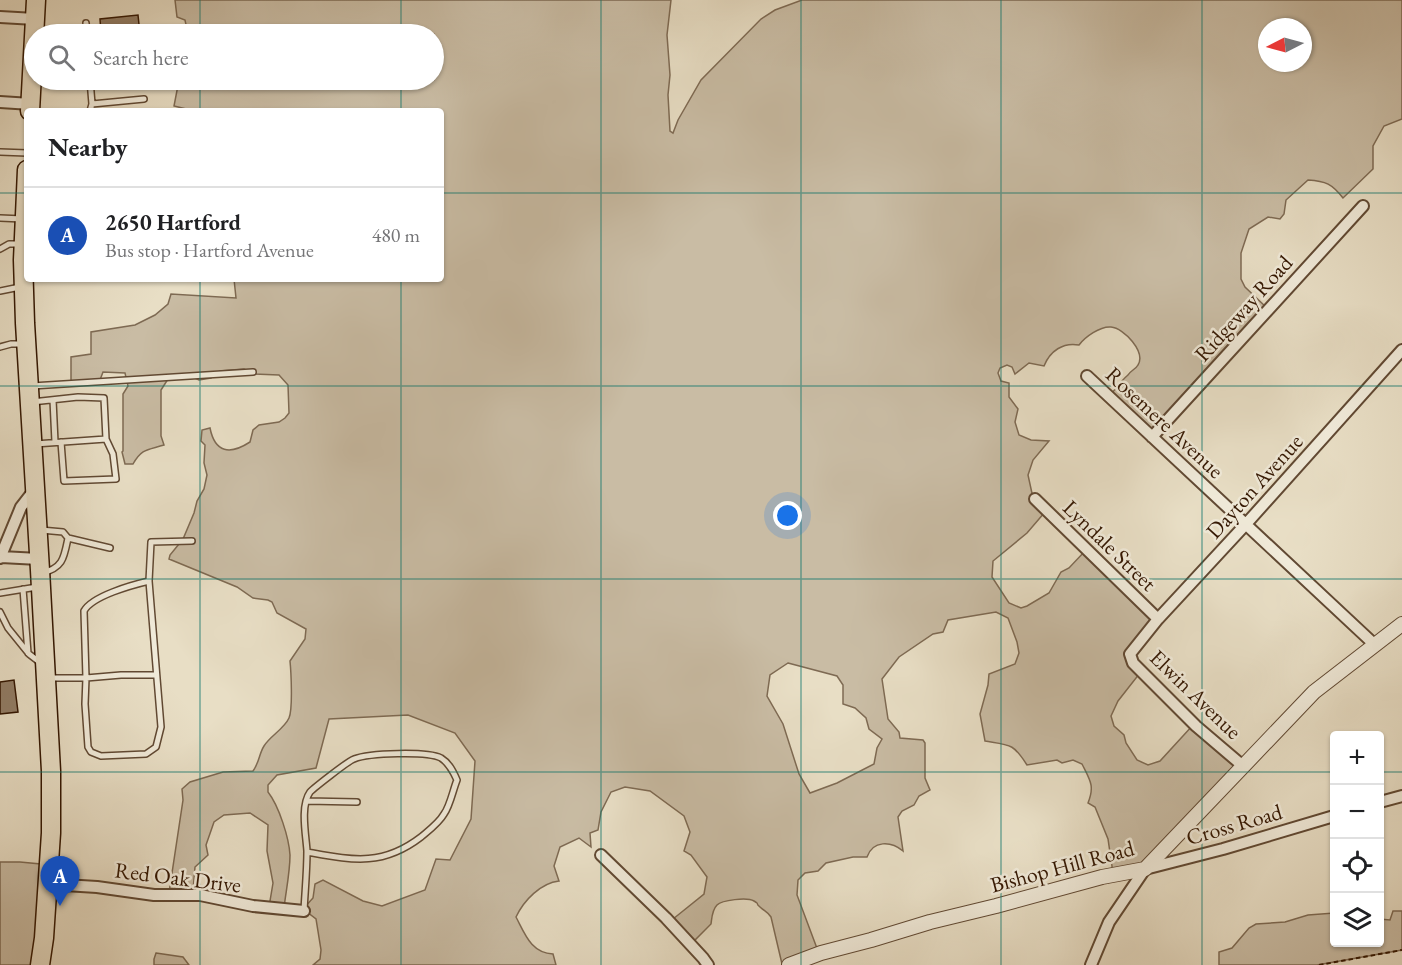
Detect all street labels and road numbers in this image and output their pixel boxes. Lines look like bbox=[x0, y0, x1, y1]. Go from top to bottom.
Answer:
street label: Ridgeway Road bbox=[1188, 248, 1299, 368]
street label: Rosemere Avenue bbox=[1099, 360, 1230, 485]
street label: Dayton Avenue bbox=[1200, 427, 1309, 545]
street label: Lyndale Street bbox=[1057, 493, 1163, 597]
street label: Elwin Avenue bbox=[1143, 643, 1248, 746]
street label: Cross Road bbox=[1183, 797, 1286, 852]
street label: Bishop Hill Road bbox=[987, 833, 1138, 900]
street label: Red Oak Drive bbox=[113, 855, 243, 900]

